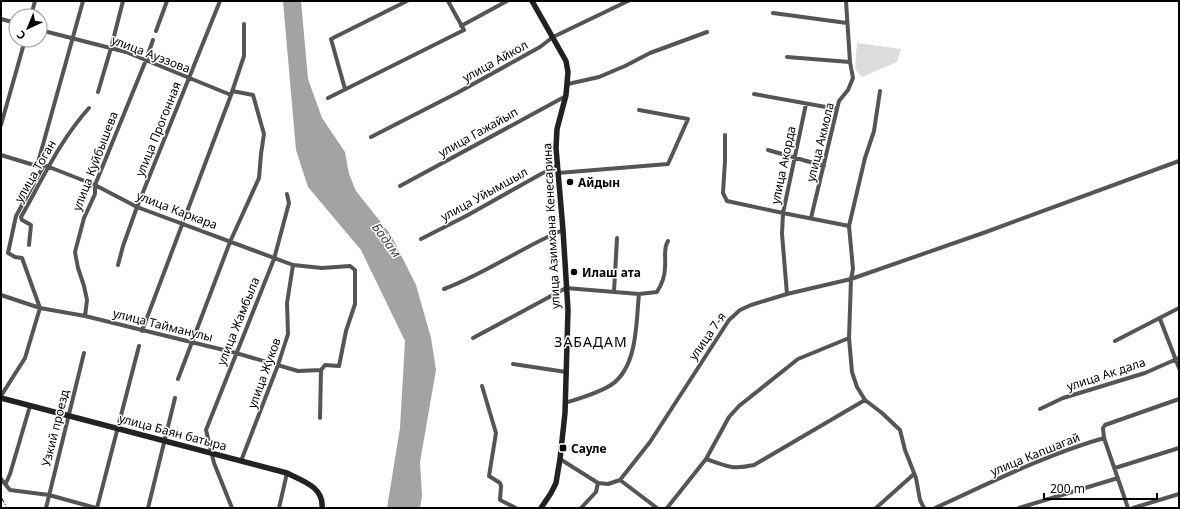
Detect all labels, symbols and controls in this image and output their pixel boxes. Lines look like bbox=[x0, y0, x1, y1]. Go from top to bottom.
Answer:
north arrow bbox=[8, 8, 48, 48]
text: С bbox=[13, 28, 28, 43]
street label: улица Ауэзова bbox=[109, 31, 193, 77]
street label: улица Айкол bbox=[459, 36, 531, 86]
street label: улица Прогонная bbox=[131, 79, 185, 179]
street label: улица Акмола bbox=[802, 101, 838, 183]
street label: улица Гажайып bbox=[435, 103, 521, 161]
street label: улица Куйбышева bbox=[68, 109, 122, 213]
street label: улица Акорда bbox=[766, 124, 800, 206]
street label: улица Тоган bbox=[10, 137, 60, 205]
street label: улица Азимхана Кенесарина bbox=[538, 143, 564, 309]
street label: улица Уйымшыл bbox=[437, 163, 531, 225]
place label: Айдын bbox=[578, 174, 620, 191]
marker: Айдын bbox=[565, 177, 575, 187]
street label: улица Каркара bbox=[134, 187, 220, 233]
water label: Бадам bbox=[368, 219, 406, 261]
place label: Илаш ата bbox=[582, 264, 641, 281]
marker: Илаш ата bbox=[569, 267, 579, 277]
street label: улица Жамбыла bbox=[213, 274, 263, 368]
street label: улица Тайманулы bbox=[111, 304, 215, 346]
street label: улица 7-я bbox=[684, 309, 730, 363]
district label: ЗАБАДАМ bbox=[554, 332, 628, 351]
street label: улица Жуков bbox=[243, 335, 285, 411]
street label: улица Ак дала bbox=[1064, 353, 1148, 395]
street label: Узкий проезд bbox=[37, 387, 73, 468]
street label: улица Баян батыра bbox=[117, 409, 229, 455]
street label: улица Капшагай bbox=[988, 428, 1082, 480]
place label: Сауле bbox=[571, 440, 607, 457]
marker: Сауле bbox=[558, 443, 568, 453]
scale bar bbox=[1044, 475, 1157, 501]
text: 200 m bbox=[1050, 480, 1085, 497]

